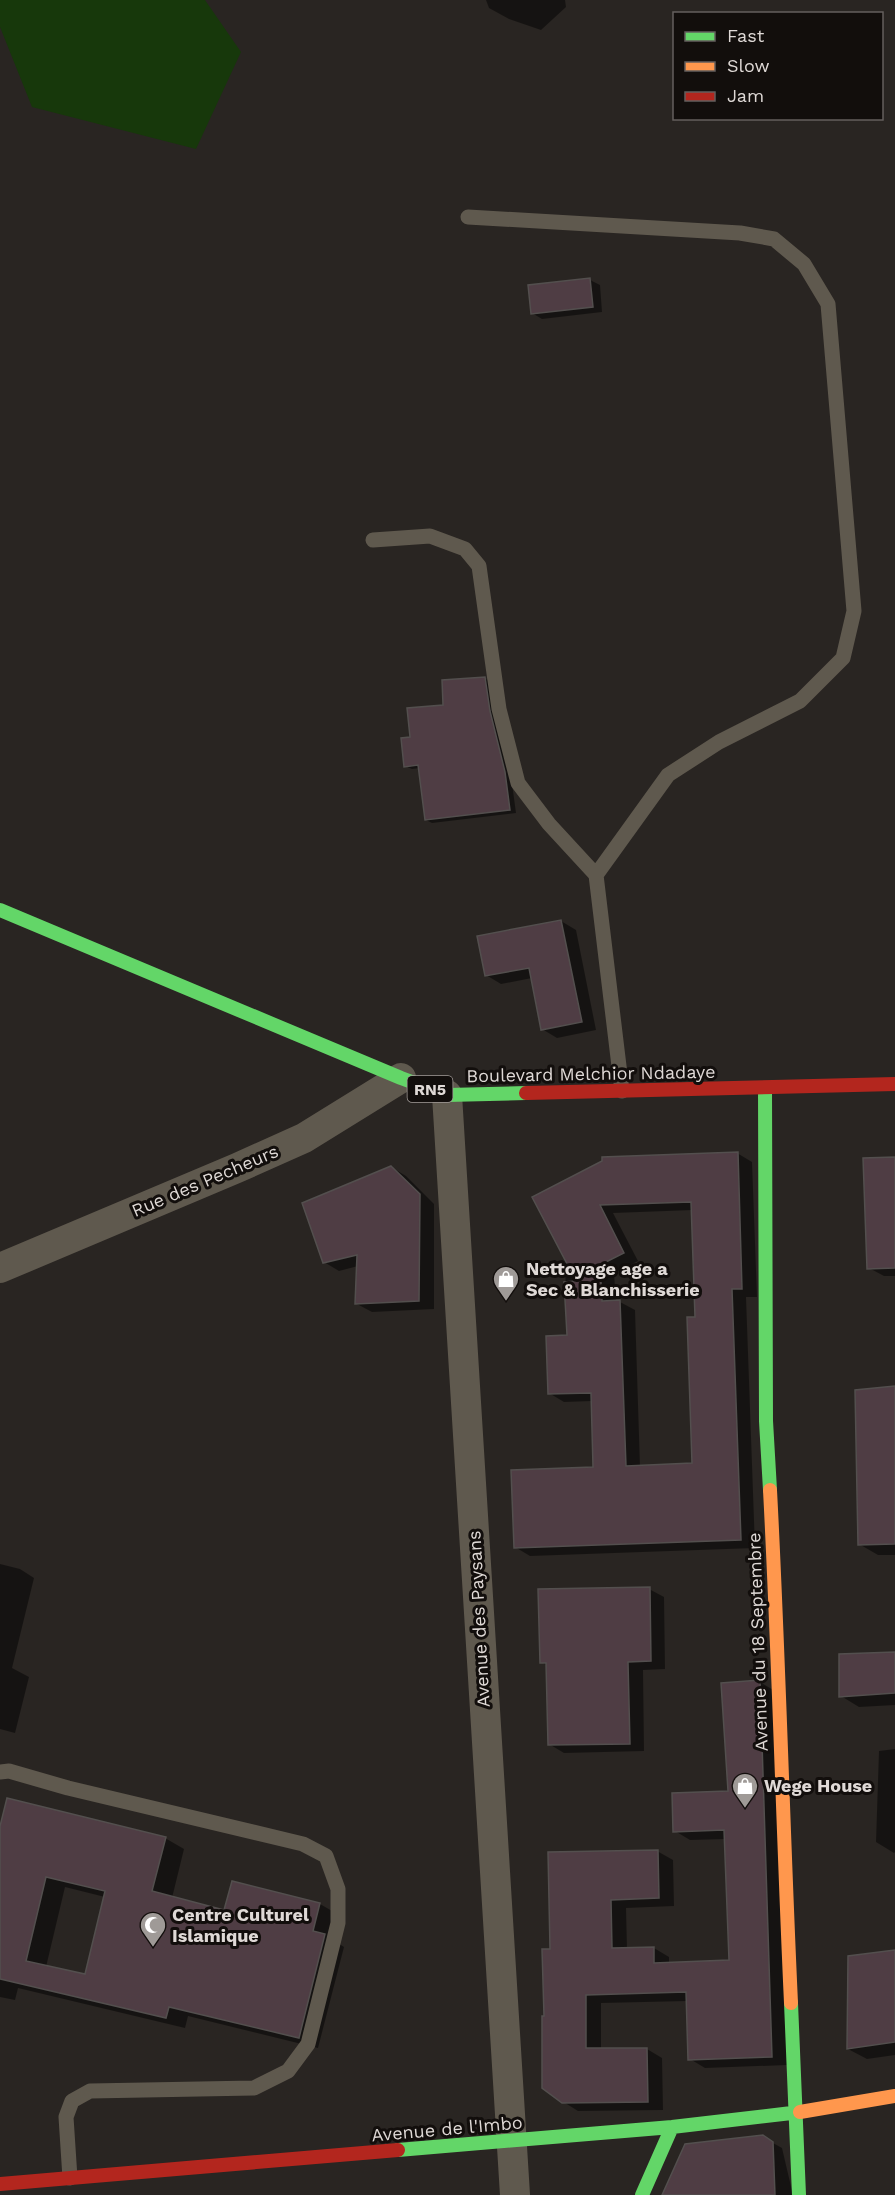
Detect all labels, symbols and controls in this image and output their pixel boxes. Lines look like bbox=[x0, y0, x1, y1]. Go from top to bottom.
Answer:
legend bbox=[673, 12, 883, 120]
text: Fast bbox=[727, 25, 765, 46]
text: Slow bbox=[727, 55, 770, 76]
text: Jam bbox=[727, 85, 764, 106]
street label: Boulevard Melchior Ndadaye bbox=[466, 1061, 716, 1086]
road number: RN5 bbox=[408, 1076, 452, 1102]
street label: Rue des Pecheurs bbox=[128, 1140, 281, 1221]
place label: Nettoyage age a Sec & Blanchisserie bbox=[526, 1258, 700, 1300]
shop icon: Nettoyage age a Sec & Blanchisserie bbox=[491, 1264, 521, 1302]
street label: Avenue des Paysans bbox=[463, 1530, 494, 1708]
street label: Avenue du 18 Septembre bbox=[743, 1532, 772, 1752]
shop icon: Wege House bbox=[730, 1771, 760, 1809]
place label: Wege House bbox=[764, 1775, 872, 1796]
place label: Centre Culturel Islamique bbox=[172, 1904, 309, 1946]
mosque icon: Centre Culturel Islamique bbox=[138, 1910, 168, 1948]
street label: Avenue de l'Imbo bbox=[371, 2111, 523, 2146]

